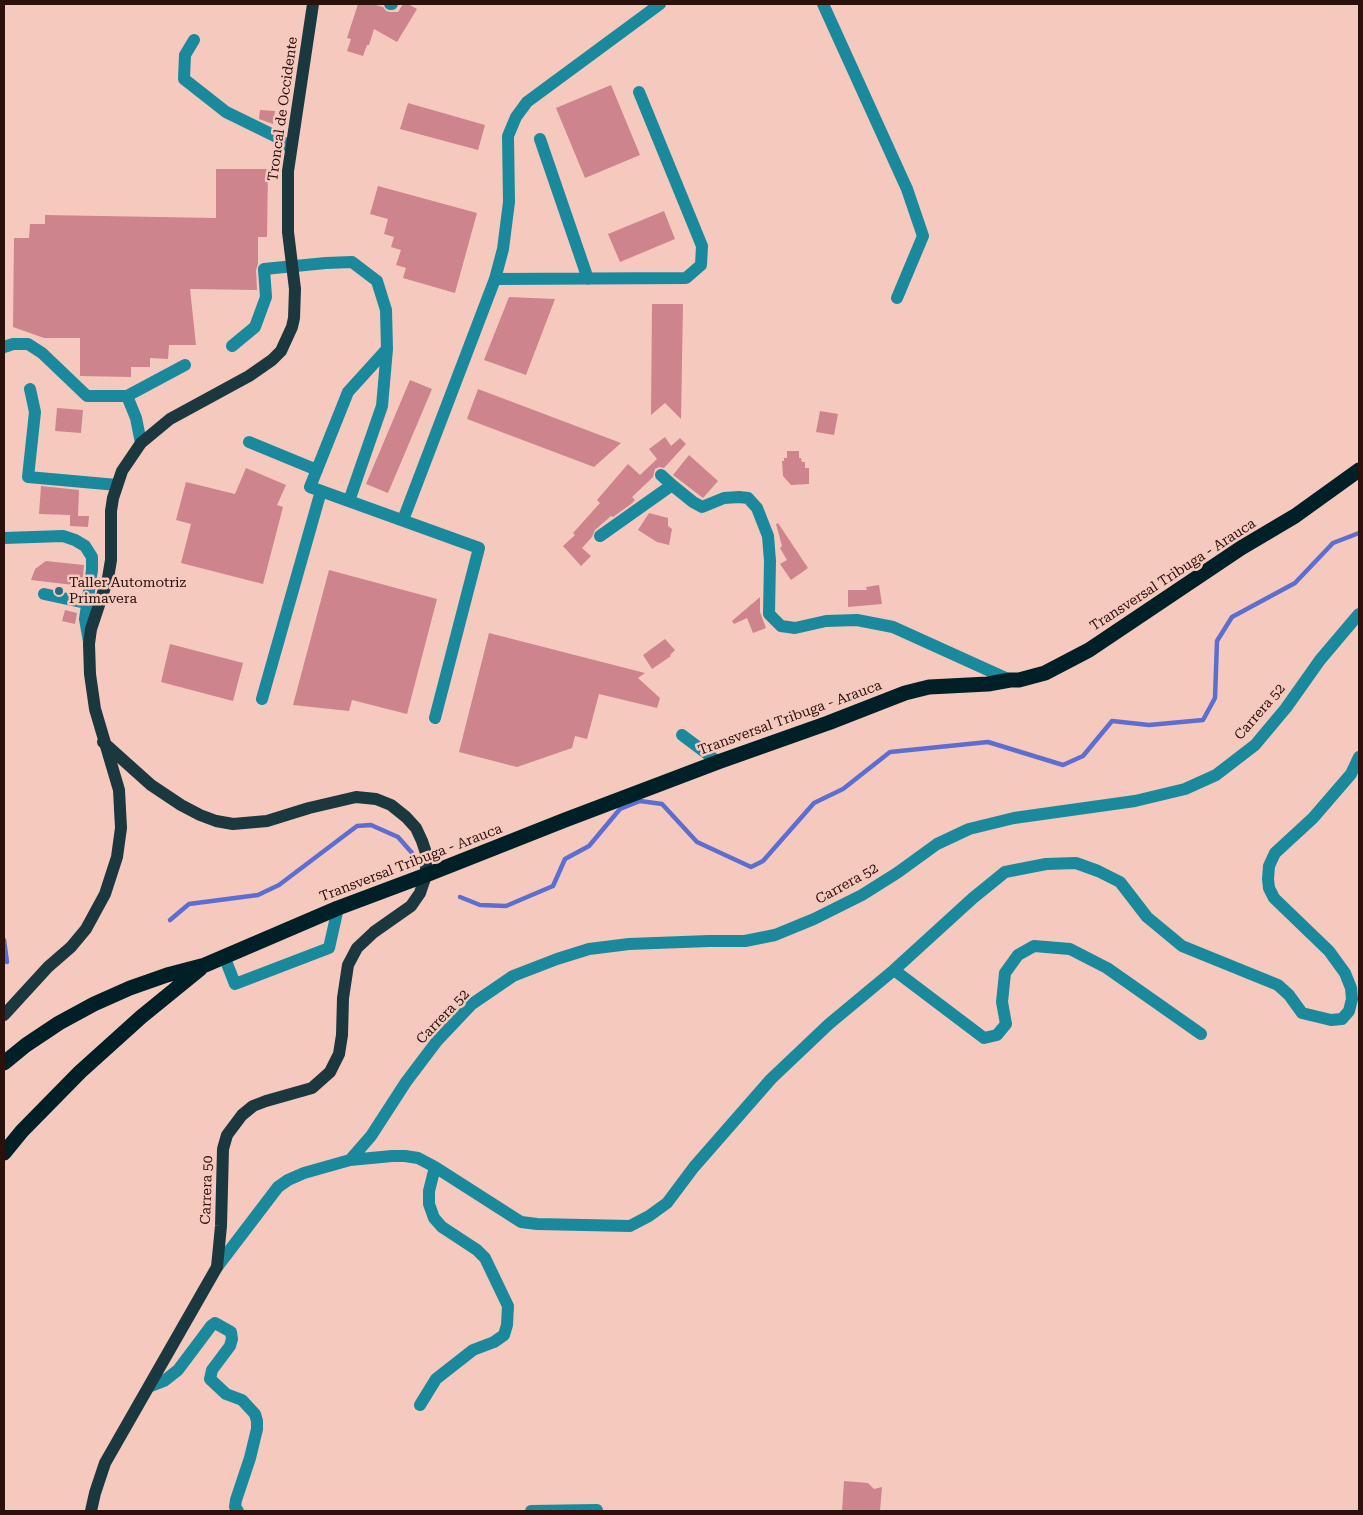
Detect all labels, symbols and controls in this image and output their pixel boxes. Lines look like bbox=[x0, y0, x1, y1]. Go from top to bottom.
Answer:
street label: Troncal de Occidente bbox=[265, 36, 301, 182]
street label: Transversal Tribuga - Arauca bbox=[1087, 515, 1259, 635]
place label: Taller Automotriz Primavera bbox=[69, 575, 186, 608]
marker: Taller Automotriz Primavera bbox=[53, 585, 65, 597]
street label: Transversal Tribuga - Arauca bbox=[696, 677, 884, 759]
street label: Carrera 52 bbox=[1231, 680, 1289, 744]
street label: Transversal Tribuga - Arauca bbox=[317, 820, 505, 906]
street label: Carrera 52 bbox=[813, 860, 881, 908]
street label: Carrera 52 bbox=[413, 986, 473, 1048]
street label: Carrera 50 bbox=[197, 1155, 217, 1225]

